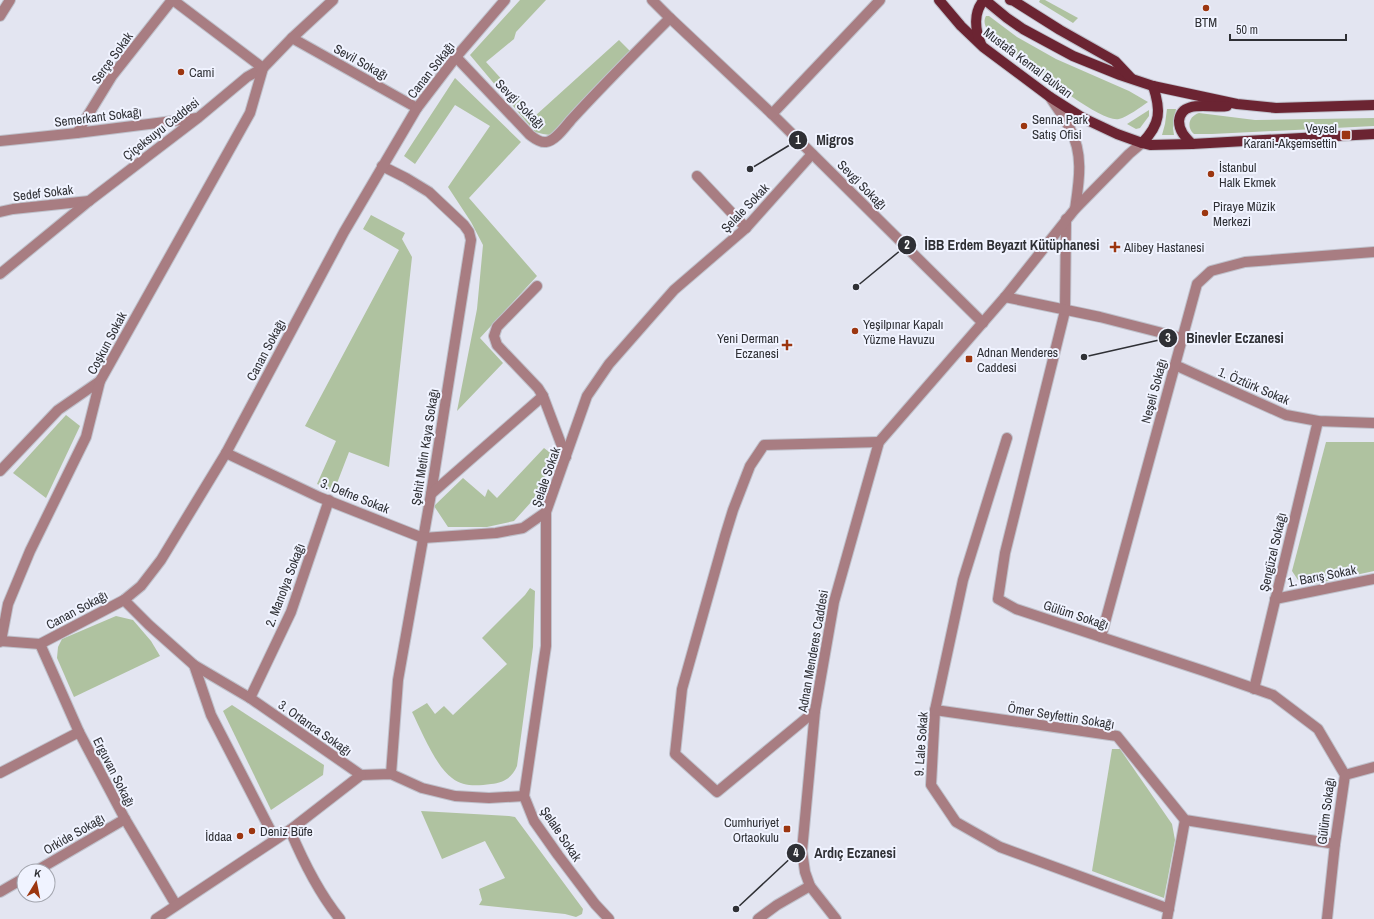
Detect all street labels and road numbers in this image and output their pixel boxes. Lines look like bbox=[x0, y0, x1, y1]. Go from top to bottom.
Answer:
street label: Mustafa Kemal Bulvarı bbox=[980, 24, 1076, 102]
street label: Serçe Sokak bbox=[87, 28, 137, 87]
street label: Canan Sokağı bbox=[404, 38, 459, 102]
street label: Sevil Sokağı bbox=[331, 40, 391, 84]
street label: Sevgi Sokağı bbox=[492, 76, 548, 132]
street label: Çiçeksuyu Caddesi bbox=[119, 94, 203, 164]
street label: Semerkant Sokağı bbox=[53, 103, 143, 131]
street label: Sevgi Sokağı bbox=[834, 157, 890, 213]
street label: Şelale Sokak bbox=[717, 179, 773, 236]
street label: Sedef Sokak bbox=[12, 181, 75, 205]
street label: Coşkun Sokak bbox=[83, 308, 131, 377]
street label: Canan Sokağı bbox=[243, 316, 289, 384]
street label: Neşeli Sokağı bbox=[1137, 357, 1171, 425]
street label: 1. Öztürk Sokak bbox=[1216, 363, 1293, 409]
street label: Şehit Metin Kaya Sokağı bbox=[407, 387, 443, 507]
street label: Şelale Sokak bbox=[528, 444, 564, 509]
street label: 3. Defne Sokak bbox=[318, 474, 393, 518]
street label: Şengüzel Sokağı bbox=[1256, 511, 1290, 593]
street label: 2. Manolya Sokağı bbox=[261, 541, 309, 629]
street label: 1. Barış Sokak bbox=[1286, 561, 1358, 591]
street label: Canan Sokağı bbox=[43, 587, 111, 633]
street label: Adnan Menderes Caddesi bbox=[794, 589, 832, 714]
street label: Gülüm Sokağı bbox=[1041, 596, 1111, 634]
street label: 3. Ortanca Sokağı bbox=[275, 696, 355, 760]
street label: Ömer Seyfettin Sokağı bbox=[1006, 699, 1116, 733]
street label: 9. Lale Sokak bbox=[910, 711, 932, 777]
street label: Erguvan Sokağı bbox=[89, 734, 139, 810]
street label: Gülüm Sokağı bbox=[1313, 776, 1339, 846]
street label: Şelale Sokak bbox=[537, 803, 586, 865]
street label: Orkide Sokağı bbox=[40, 810, 108, 858]

